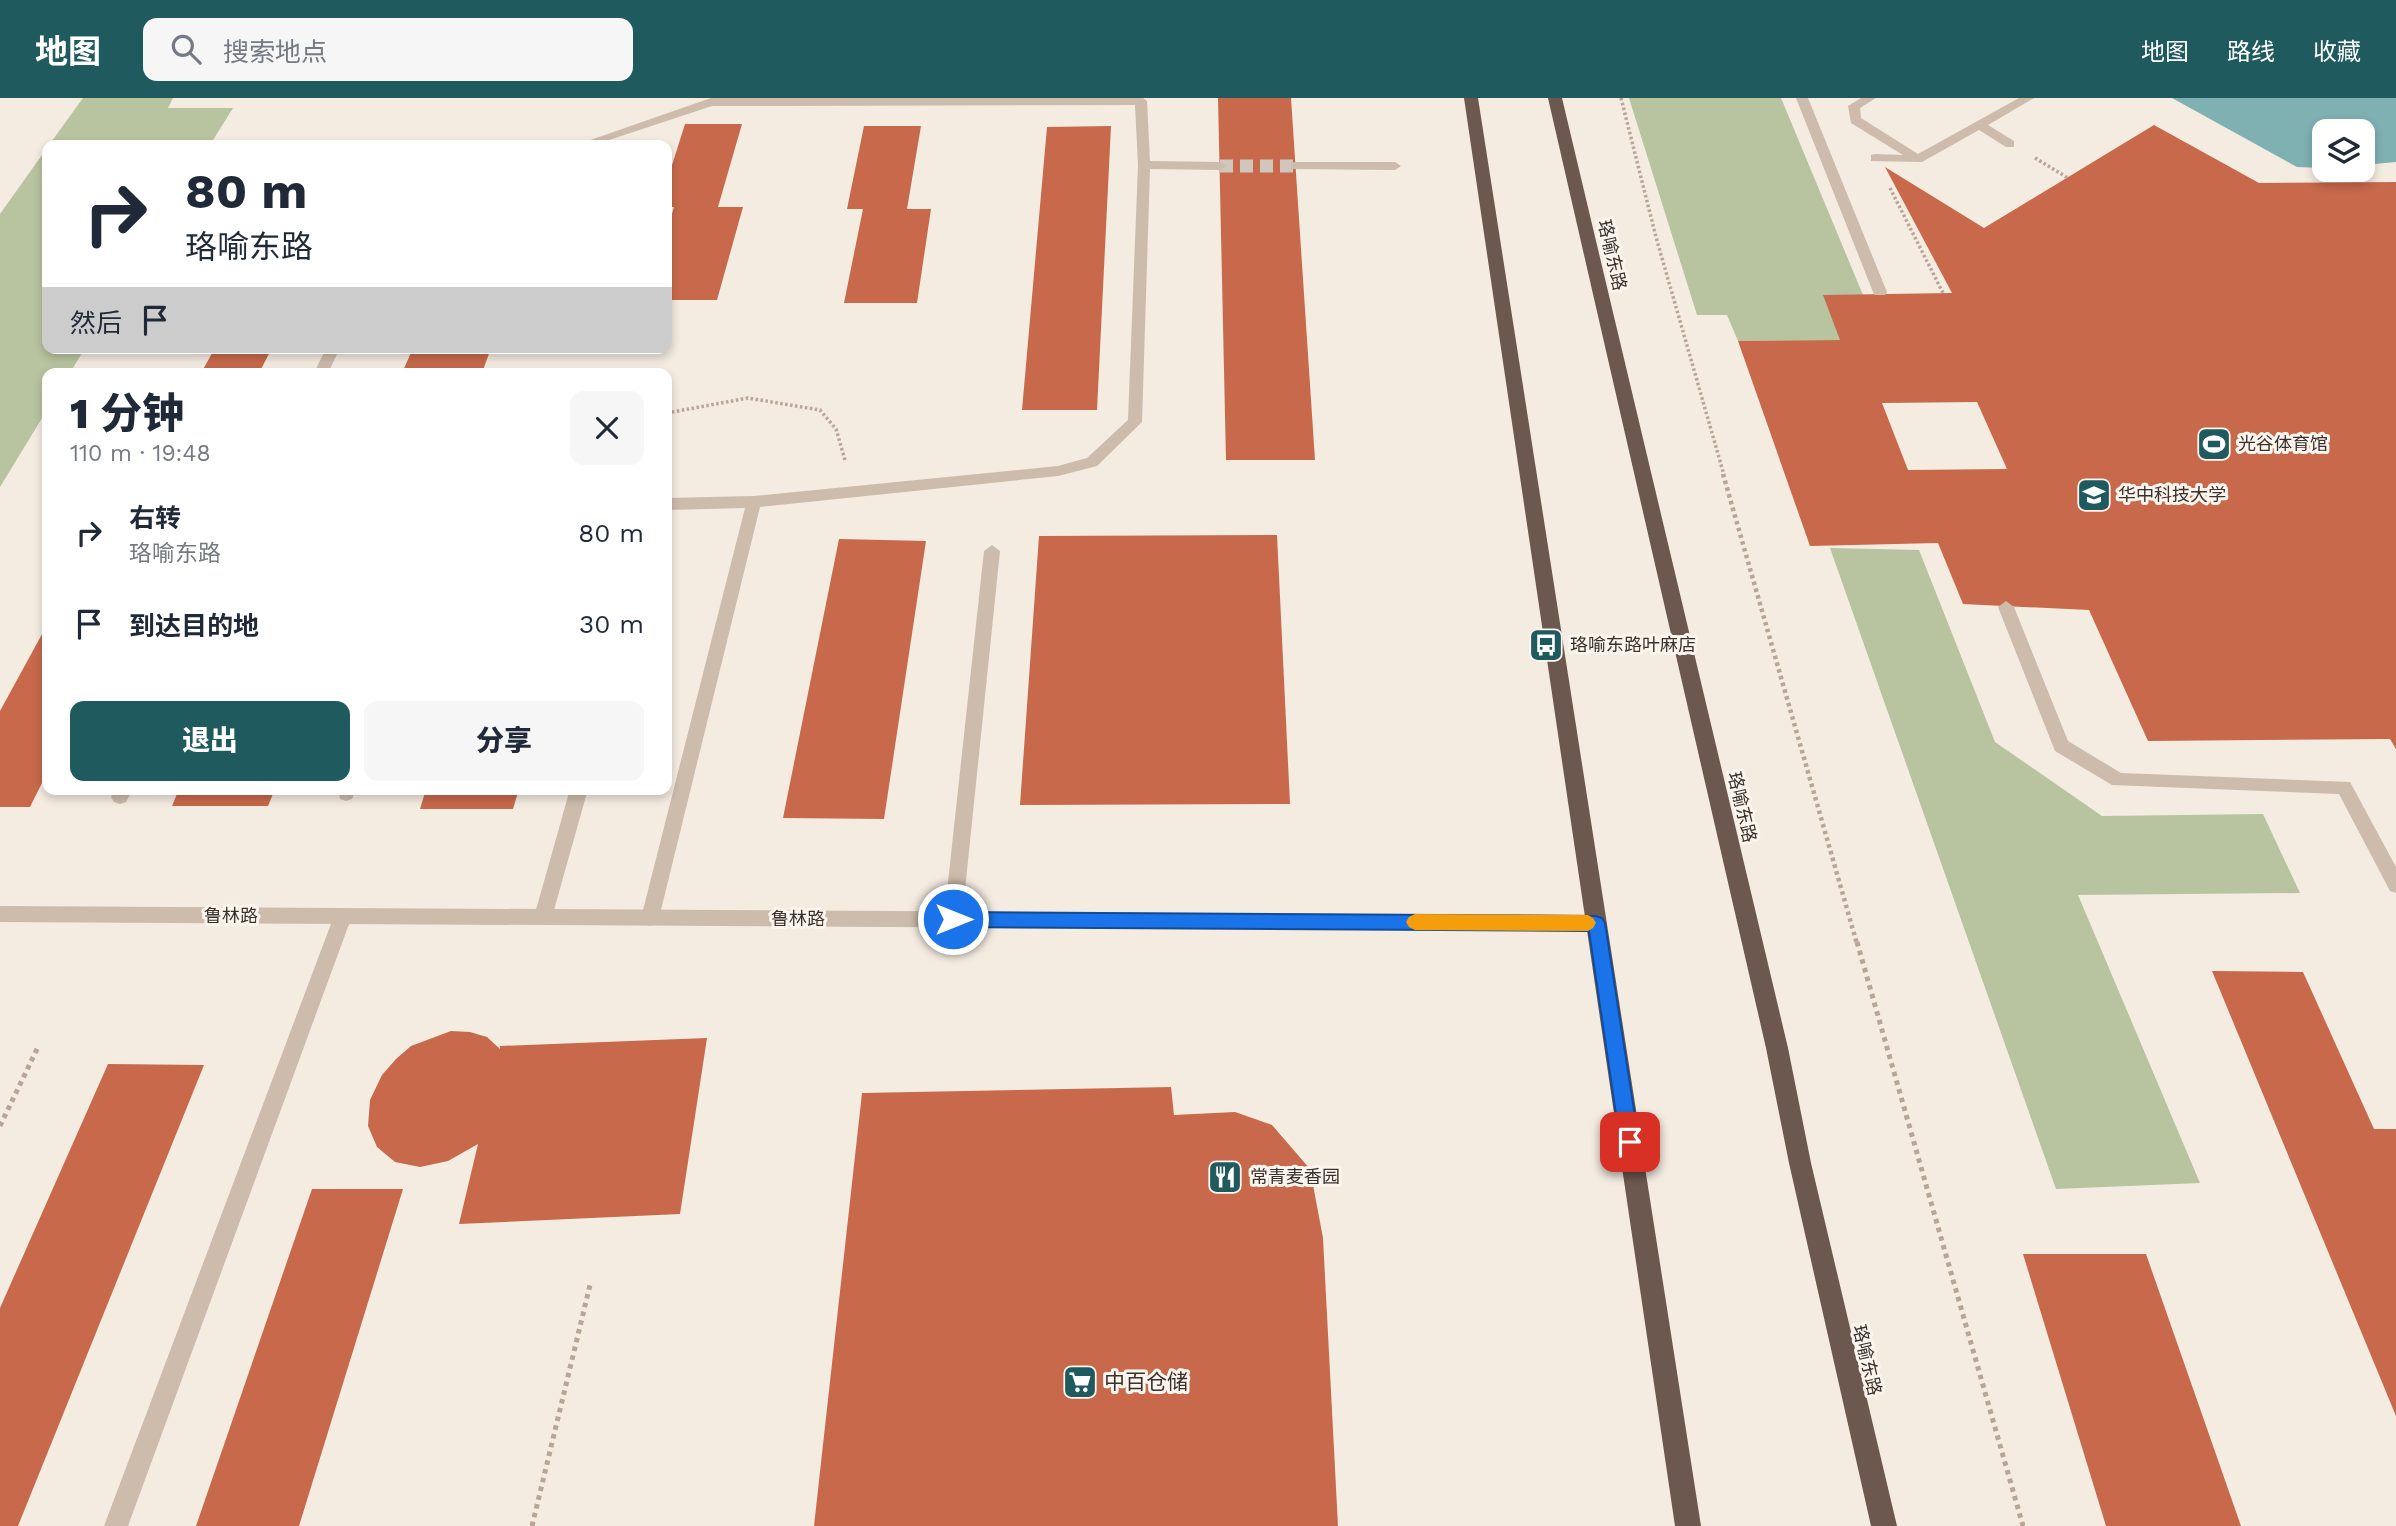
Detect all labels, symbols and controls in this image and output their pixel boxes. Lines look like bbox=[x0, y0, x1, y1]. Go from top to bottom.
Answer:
search box bbox=[143, 18, 633, 81]
icon: search bbox=[167, 30, 205, 68]
text: 地图 bbox=[35, 32, 101, 71]
text: 搜索地点 bbox=[223, 37, 327, 67]
text: 地图 bbox=[2141, 38, 2189, 66]
text: 路线 bbox=[2227, 38, 2275, 66]
text: 收藏 bbox=[2313, 38, 2361, 66]
map controls bbox=[2312, 119, 2375, 182]
button: layers bbox=[2312, 119, 2375, 182]
text: 80 m bbox=[185, 162, 307, 220]
icon: right bbox=[70, 168, 161, 259]
street label: 珞喻东路 bbox=[1594, 217, 1631, 292]
text: 珞喻东路 bbox=[185, 228, 313, 266]
icon: arrive bbox=[136, 301, 174, 339]
text: 然后 bbox=[70, 308, 122, 338]
text: 1 分钟 bbox=[70, 389, 184, 438]
button: close bbox=[570, 391, 644, 465]
sports icon: 光谷体育馆 bbox=[2195, 425, 2233, 463]
place label: 光谷体育馆 bbox=[2238, 433, 2328, 454]
text: 110 m · 19:48 bbox=[70, 440, 211, 467]
school or university icon: 华中科技大学 bbox=[2075, 476, 2113, 514]
place label: 华中科技大学 bbox=[2118, 484, 2226, 505]
text: 右转 bbox=[129, 503, 181, 533]
icon: right bbox=[70, 514, 108, 552]
text: 80 m bbox=[578, 518, 644, 548]
text: 珞喻东路 bbox=[129, 540, 221, 567]
icon: arrive bbox=[70, 605, 108, 643]
text: 30 m bbox=[579, 609, 644, 639]
text: 到达目的地 bbox=[129, 611, 259, 641]
bus stop icon: 珞喻东路叶麻店 bbox=[1527, 626, 1565, 664]
place label: 珞喻东路叶麻店 bbox=[1570, 634, 1696, 655]
button: 退出 bbox=[70, 701, 350, 781]
button: 分享 bbox=[364, 701, 644, 781]
street label: 珞喻东路 bbox=[1724, 769, 1761, 844]
position arrow bbox=[916, 882, 990, 956]
street label: 鲁林路 bbox=[204, 905, 258, 926]
street label: 鲁林路 bbox=[771, 908, 825, 929]
pin bbox=[1600, 1112, 1660, 1172]
icon: arrive bbox=[1611, 1123, 1649, 1161]
restaurant icon: 常青麦香园 bbox=[1206, 1158, 1244, 1196]
place label: 常青麦香园 bbox=[1250, 1166, 1340, 1187]
street label: 珞喻东路 bbox=[1849, 1322, 1886, 1397]
supermarket icon: 中百仓储 bbox=[1061, 1363, 1099, 1401]
place label: 中百仓储 bbox=[1104, 1369, 1188, 1394]

